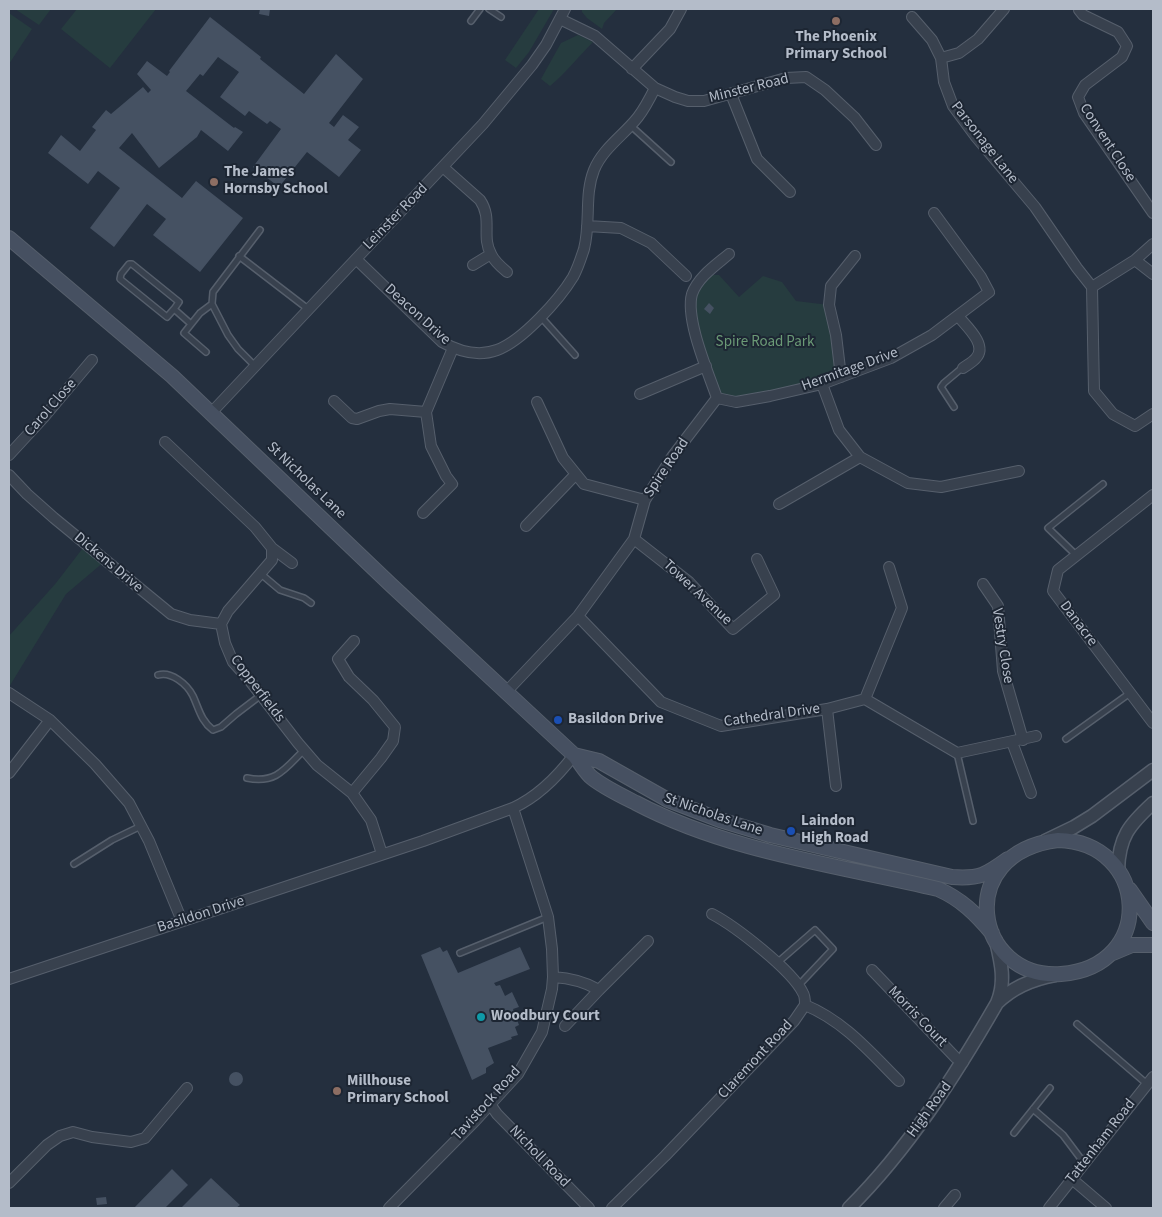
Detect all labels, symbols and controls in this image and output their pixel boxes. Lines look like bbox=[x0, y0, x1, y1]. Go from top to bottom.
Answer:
marker: The Phoenix Primary School bbox=[830, 15, 842, 27]
place label: The Phoenix Primary School bbox=[785, 29, 887, 64]
street label: Minster Road bbox=[707, 70, 791, 108]
street label: Parsonage Lane bbox=[946, 98, 1022, 188]
street label: Convent Close bbox=[1075, 100, 1139, 186]
place label: The James Hornsby School bbox=[224, 164, 328, 199]
marker: The James Hornsby School bbox=[208, 176, 220, 188]
street label: Leinster Road bbox=[360, 180, 432, 254]
street label: Deacon Drive bbox=[380, 281, 454, 349]
park label: Spire Road Park bbox=[716, 334, 814, 352]
street label: Hermitage Drive bbox=[799, 344, 901, 396]
street label: Carol Close bbox=[21, 376, 81, 440]
street label: Spire Road bbox=[641, 435, 693, 501]
street label: St Nicholas Lane bbox=[263, 439, 349, 523]
street label: Dickens Drive bbox=[70, 529, 146, 597]
street label: Tower Avenue bbox=[659, 557, 735, 629]
street label: Danacre bbox=[1055, 598, 1101, 650]
street label: Vestry Close bbox=[987, 607, 1017, 685]
street label: Copperfields bbox=[226, 652, 288, 726]
street label: Cathedral Drive bbox=[723, 700, 821, 732]
place label: Basildon Drive bbox=[568, 711, 664, 729]
marker: Basildon Drive bbox=[552, 714, 564, 726]
street label: St Nicholas Lane bbox=[661, 790, 765, 840]
place label: Laindon High Road bbox=[801, 813, 869, 848]
marker: Laindon High Road bbox=[785, 825, 797, 837]
street label: Basildon Drive bbox=[155, 892, 247, 938]
street label: Morris Court bbox=[884, 983, 950, 1051]
place label: Woodbury Court bbox=[491, 1008, 600, 1026]
marker: Woodbury Court bbox=[475, 1011, 487, 1023]
street label: Claremont Road bbox=[715, 1017, 797, 1103]
street label: Tavistock Road bbox=[449, 1063, 525, 1145]
place label: Millhouse Primary School bbox=[347, 1073, 449, 1108]
street label: High Road bbox=[904, 1079, 956, 1141]
marker: Millhouse Primary School bbox=[331, 1085, 343, 1097]
street label: Tattenham Road bbox=[1062, 1096, 1140, 1188]
street label: Nicholl Road bbox=[505, 1122, 573, 1192]

